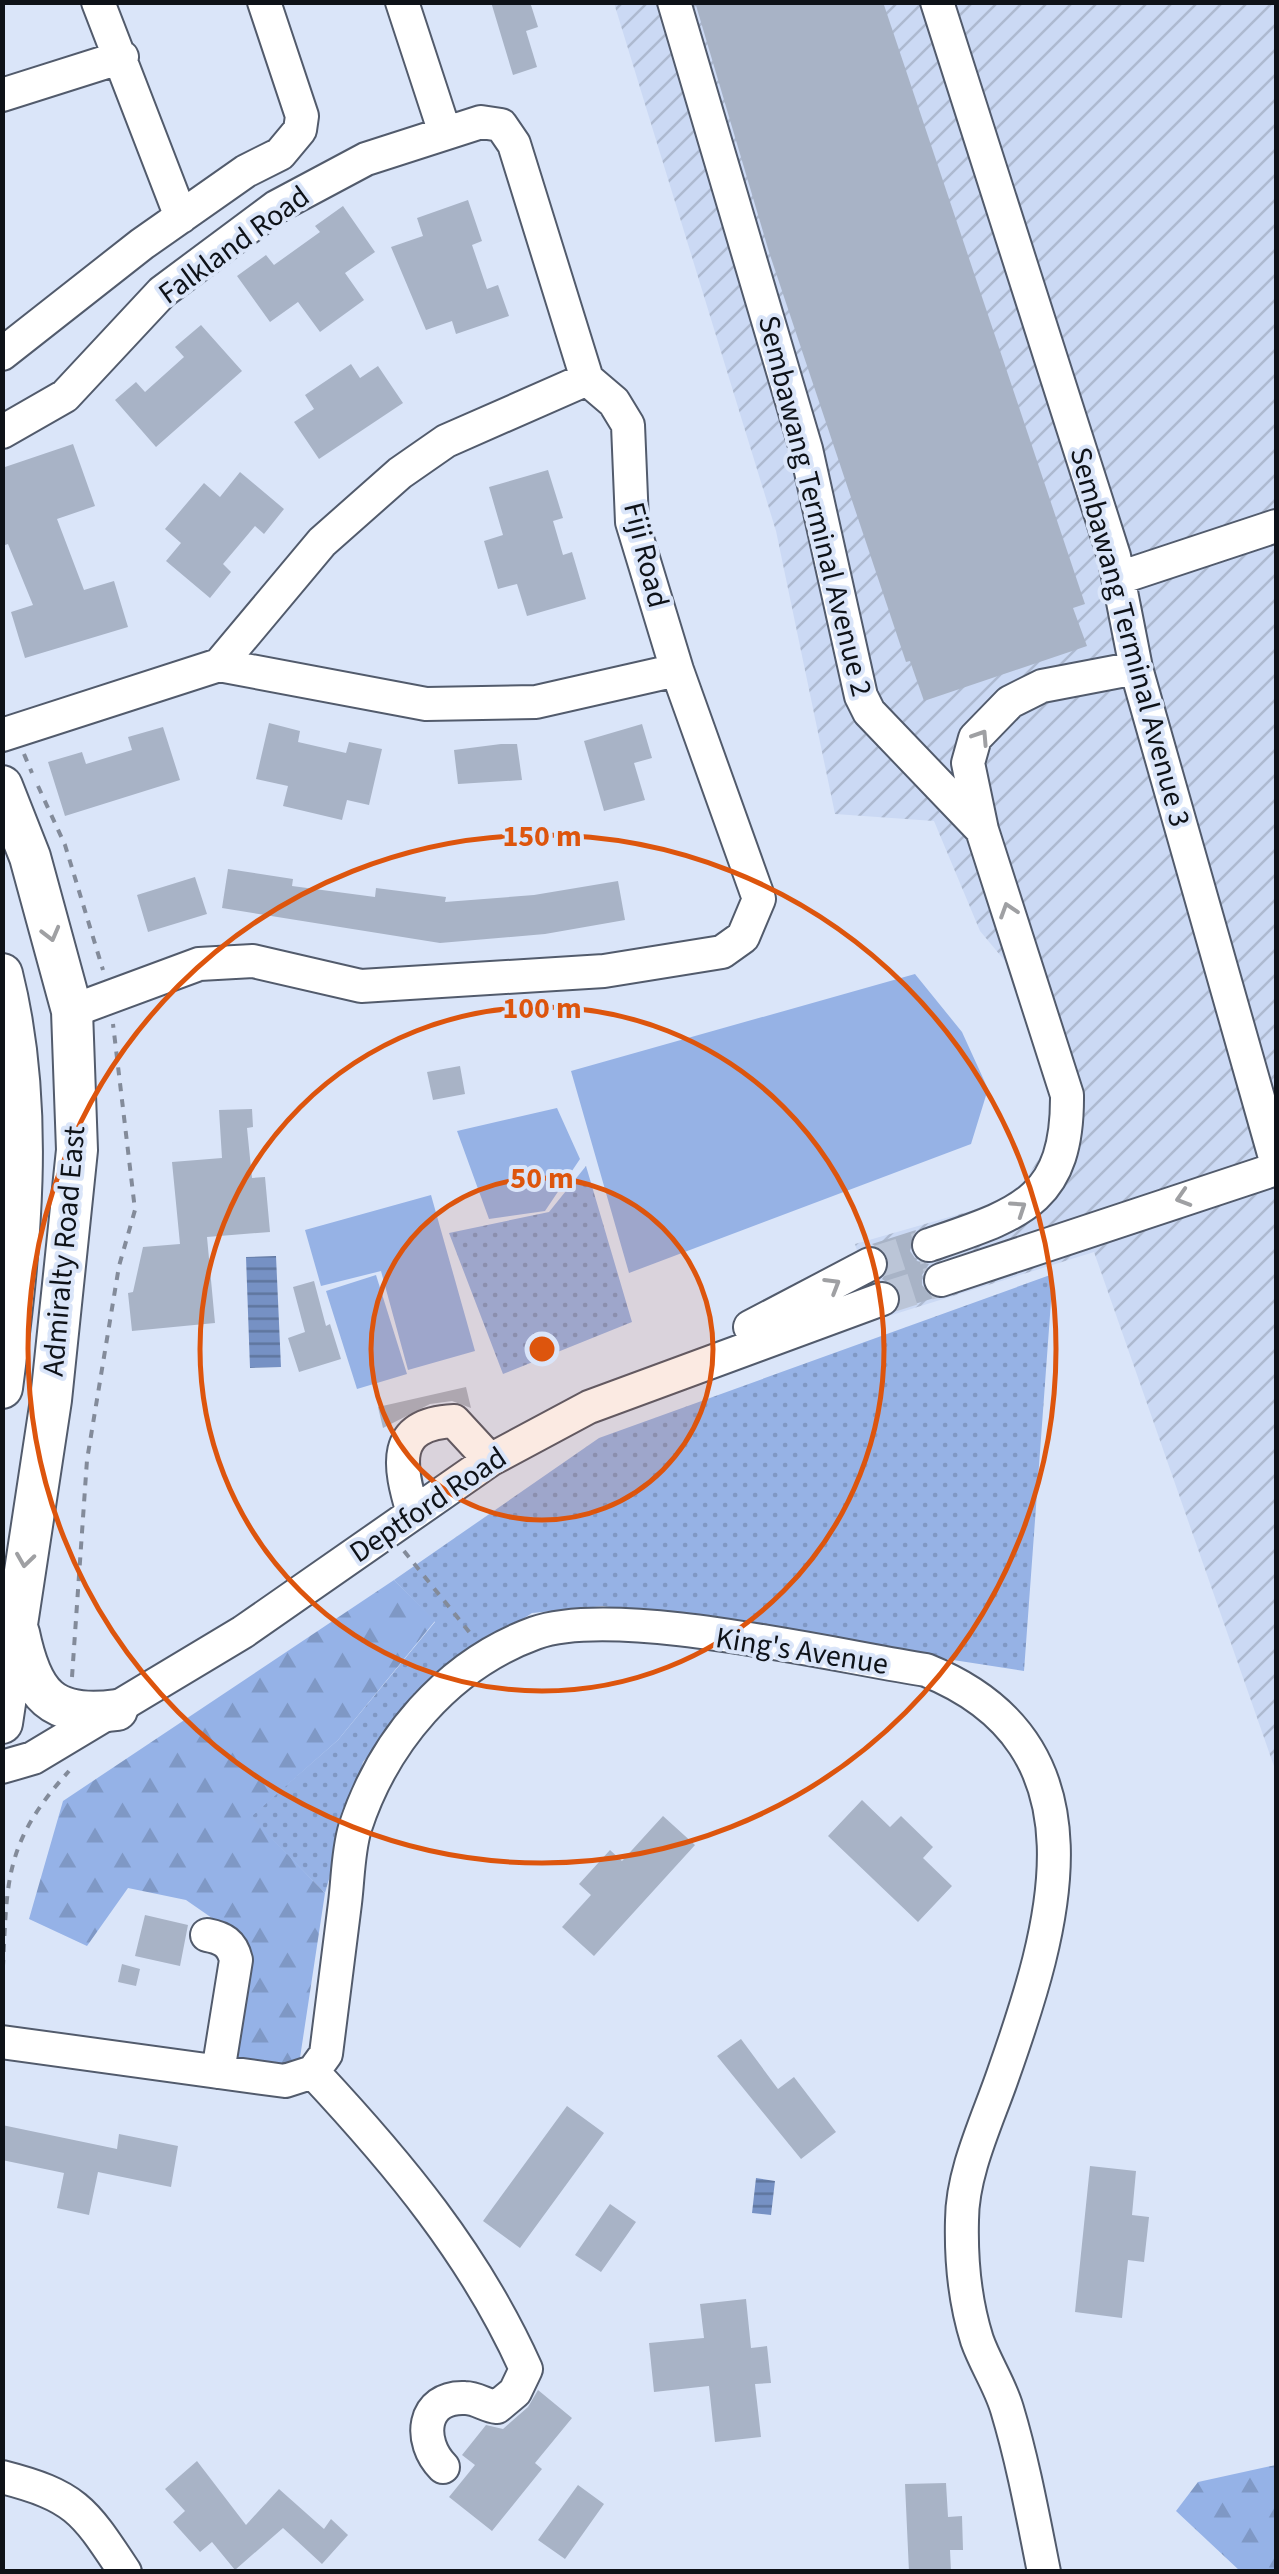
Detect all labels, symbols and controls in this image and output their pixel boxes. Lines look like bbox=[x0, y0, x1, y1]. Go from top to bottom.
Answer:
street label: Falkland Road bbox=[149, 175, 319, 315]
street label: Sembawang Terminal Avenue 2 bbox=[747, 311, 883, 701]
street label: Sembawang Terminal Avenue 3 bbox=[1059, 443, 1201, 831]
street label: Fiji Road bbox=[612, 498, 680, 612]
one-way arrow bbox=[968, 730, 987, 748]
text: 150 m bbox=[502, 815, 582, 858]
one-way arrow bbox=[999, 902, 1019, 919]
one-way arrow bbox=[40, 925, 61, 942]
text: 100 m bbox=[502, 987, 582, 1030]
street label: Admiralty Road East bbox=[32, 1124, 96, 1378]
text: 50 m bbox=[510, 1157, 574, 1200]
one-way arrow bbox=[1176, 1186, 1193, 1207]
one-way arrow bbox=[1008, 1201, 1026, 1220]
one-way arrow bbox=[822, 1278, 840, 1297]
centre of rings bbox=[524, 1331, 560, 1367]
street label: Deptford Road bbox=[341, 1436, 515, 1574]
one-way arrow bbox=[16, 1552, 37, 1569]
street label: King's Avenue bbox=[713, 1616, 891, 1686]

